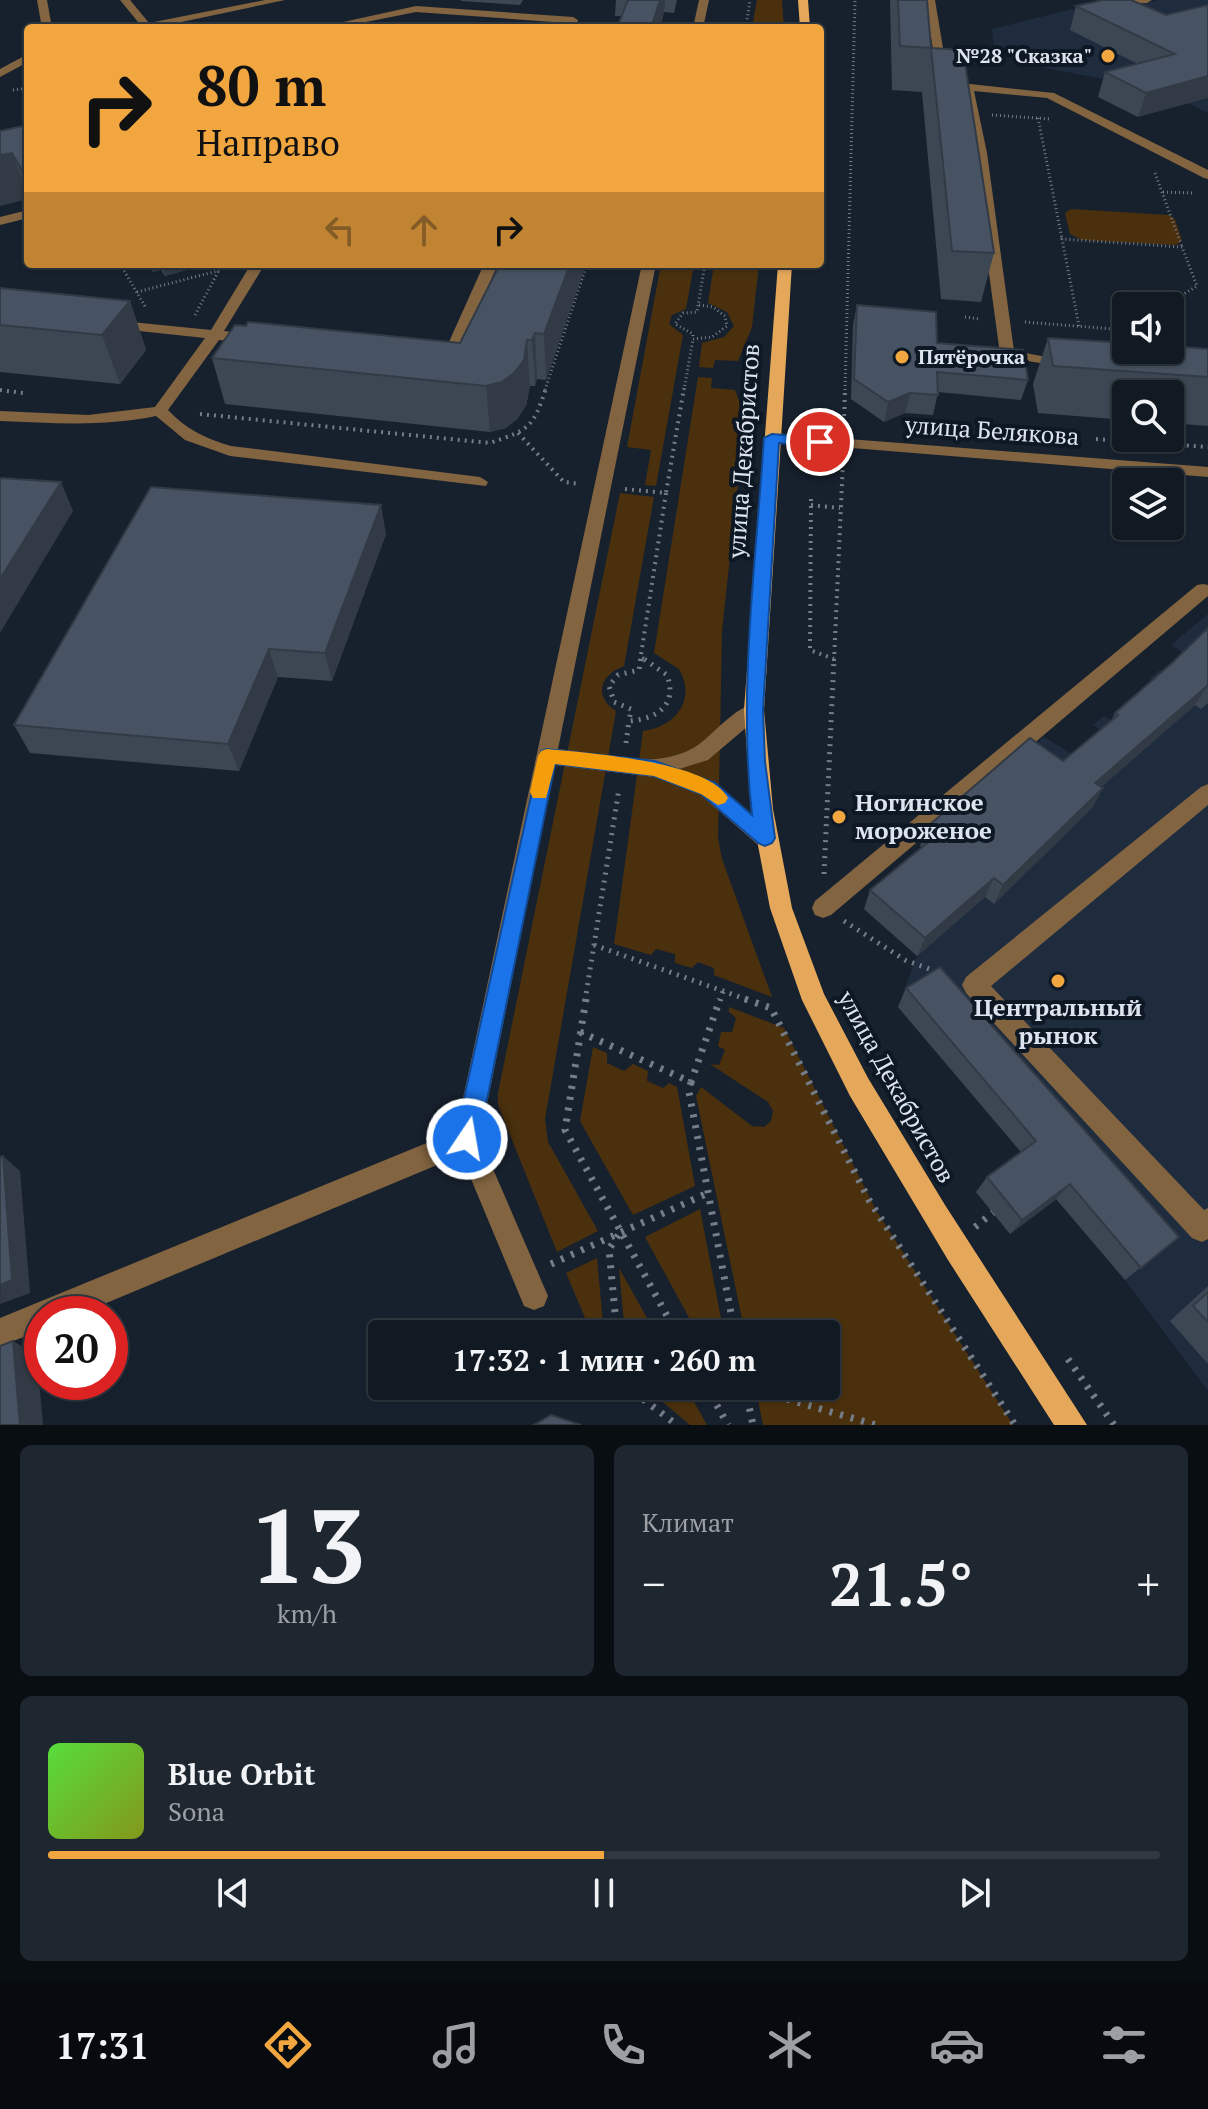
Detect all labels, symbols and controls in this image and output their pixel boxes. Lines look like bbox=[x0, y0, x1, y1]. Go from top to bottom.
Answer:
place label: №28 "Сказка" bbox=[956, 42, 1092, 69]
marker: №28 "Сказка" bbox=[1099, 47, 1117, 65]
text: 80 m bbox=[196, 48, 326, 122]
icon: right bbox=[64, 56, 168, 160]
text: Направо bbox=[196, 119, 340, 166]
icon: left bbox=[318, 208, 362, 252]
icon: ahead bbox=[402, 208, 446, 252]
icon: right bbox=[486, 208, 530, 252]
map controls bbox=[1112, 292, 1184, 540]
button: sound bbox=[1112, 292, 1184, 364]
street label: улица Декабристов bbox=[719, 343, 766, 560]
place label: Пятёрочка bbox=[918, 343, 1025, 370]
marker: Пятёрочка bbox=[893, 348, 911, 366]
button: search bbox=[1112, 380, 1184, 452]
pin bbox=[786, 408, 854, 476]
street label: улица Белякова bbox=[903, 408, 1080, 452]
icon: arrive bbox=[798, 420, 842, 464]
button: layers bbox=[1112, 468, 1184, 540]
place label: Ногинское мороженое bbox=[855, 786, 992, 846]
marker: Ногинское мороженое bbox=[830, 808, 848, 826]
marker: Центральный рынок bbox=[1049, 972, 1067, 990]
street label: улица Декабристов bbox=[830, 984, 963, 1188]
place label: Центральный рынок bbox=[974, 991, 1142, 1051]
position arrow bbox=[425, 1097, 509, 1181]
speed limit sign: 20 bbox=[24, 1296, 128, 1400]
text: 17:32 · 1 мин · 260 m bbox=[452, 1340, 756, 1380]
text: 13 bbox=[248, 1475, 366, 1613]
text: Климат bbox=[642, 1505, 734, 1539]
text: 21.5° bbox=[829, 1544, 973, 1623]
text: − bbox=[642, 1554, 665, 1613]
text: + bbox=[1137, 1554, 1160, 1613]
text: km/h bbox=[277, 1596, 337, 1630]
text: Blue Orbit bbox=[168, 1754, 315, 1794]
text: Sona bbox=[168, 1794, 225, 1828]
icon: previous bbox=[211, 1871, 255, 1915]
icon: pause bbox=[582, 1871, 626, 1915]
icon: next bbox=[953, 1871, 997, 1915]
icon: directions bbox=[260, 2017, 316, 2073]
icon: music bbox=[428, 2017, 484, 2073]
icon: phone bbox=[595, 2017, 651, 2073]
icon: climate bbox=[762, 2017, 818, 2073]
icon: car bbox=[929, 2017, 985, 2073]
icon: filters bbox=[1096, 2017, 1152, 2073]
text: 17:31 bbox=[56, 2022, 149, 2069]

